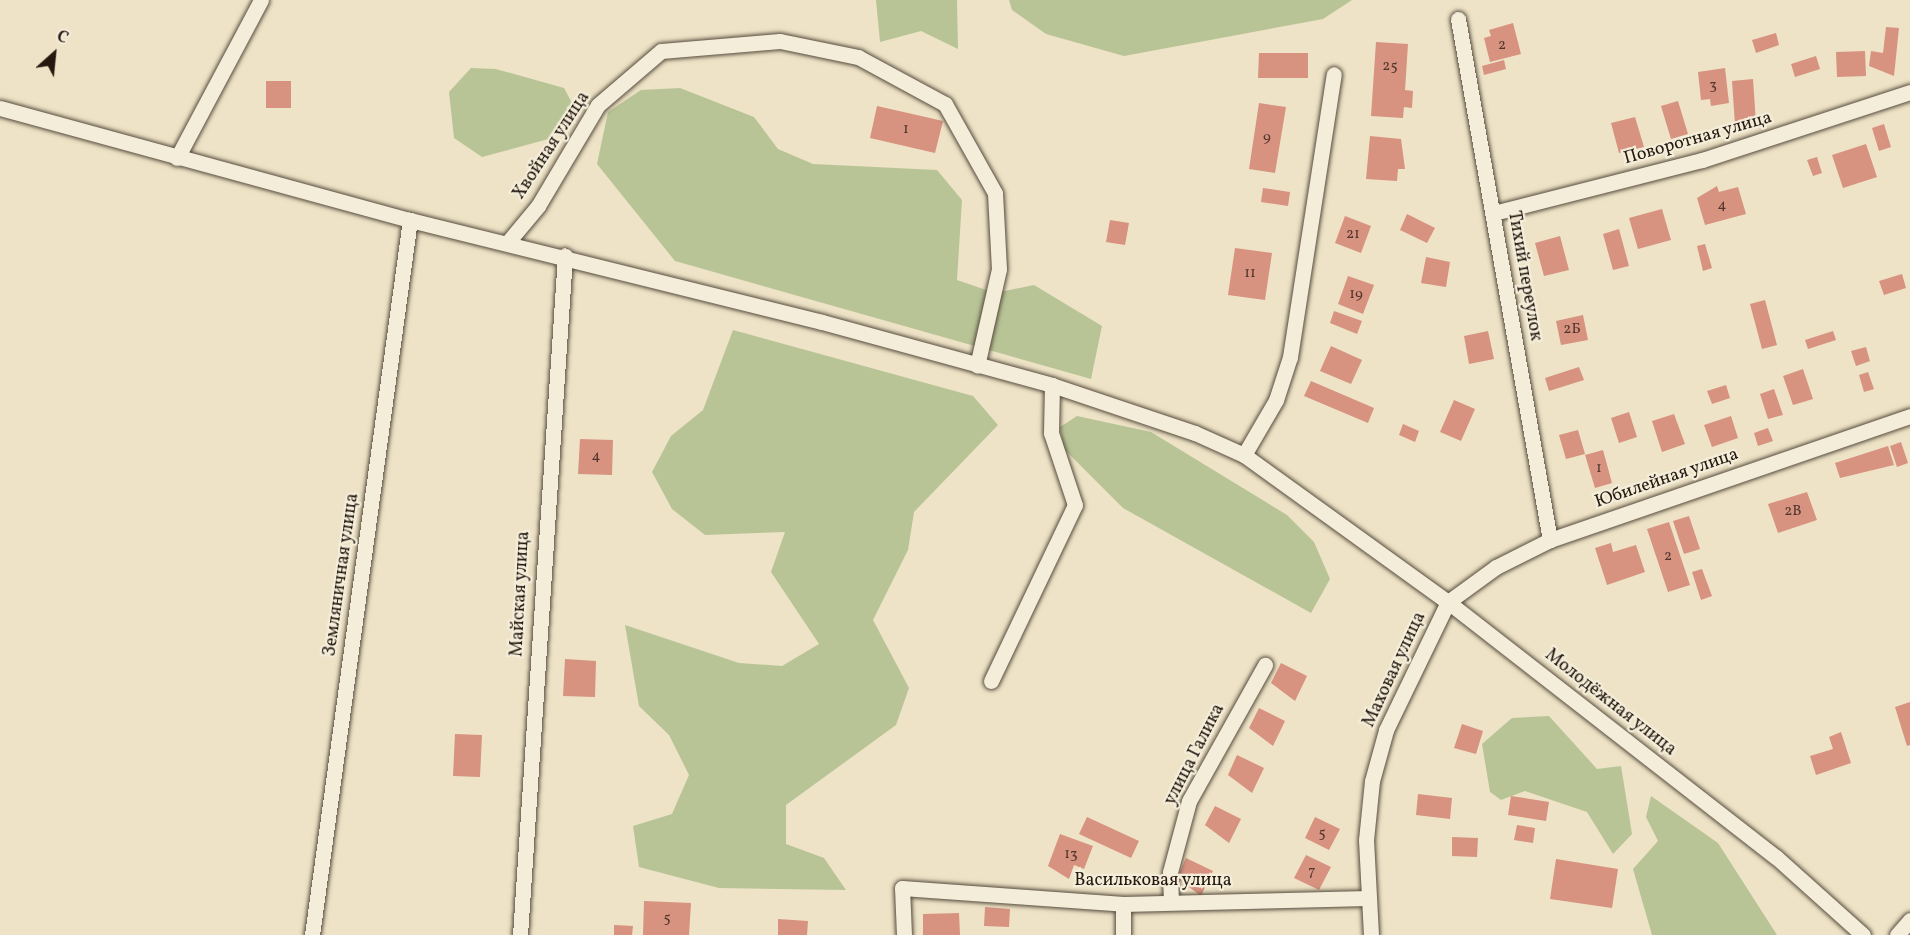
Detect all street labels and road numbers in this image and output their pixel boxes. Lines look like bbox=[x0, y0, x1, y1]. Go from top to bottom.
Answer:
street label: Хвойная улица bbox=[509, 88, 595, 204]
street label: Поворотная улица bbox=[1621, 107, 1775, 171]
street label: Тихий переулок bbox=[1502, 209, 1546, 343]
street label: Юбилейная улица bbox=[1592, 444, 1742, 514]
street label: Земляничная улица bbox=[320, 492, 364, 658]
street label: Майская улица bbox=[507, 530, 535, 658]
street label: Маховая улица bbox=[1359, 609, 1431, 731]
street label: Молодёжная улица bbox=[1540, 645, 1680, 761]
street label: улица Галика bbox=[1160, 701, 1230, 809]
street label: Васильковая улица bbox=[1074, 870, 1232, 892]

